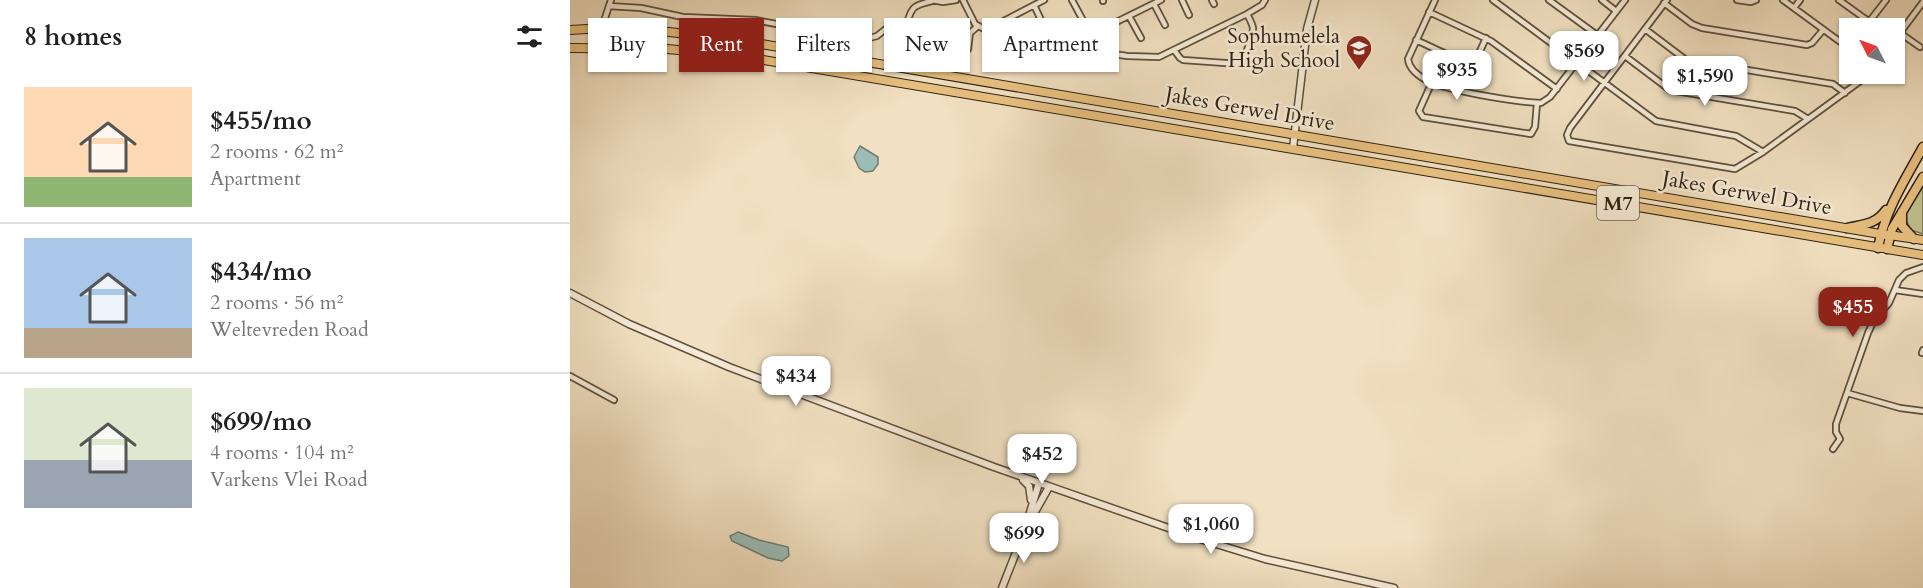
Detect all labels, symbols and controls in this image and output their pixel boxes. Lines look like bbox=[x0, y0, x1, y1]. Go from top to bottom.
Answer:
chip: Buy bbox=[588, 18, 667, 72]
chip: Rent bbox=[679, 18, 764, 72]
chip: Filters bbox=[776, 18, 872, 72]
chip: New bbox=[884, 18, 970, 72]
chip: Apartment bbox=[982, 18, 1119, 72]
north arrow bbox=[1839, 18, 1905, 84]
map controls bbox=[1839, 18, 1905, 84]
text: 8 homes bbox=[24, 19, 122, 54]
icon: filters bbox=[513, 20, 546, 53]
place label: Sophumelela High School bbox=[1227, 22, 1340, 75]
pin: $569 bbox=[1548, 31, 1620, 82]
school or university icon: Sophumelela High School bbox=[1344, 33, 1374, 71]
text: $569 bbox=[1564, 37, 1604, 64]
pin: $935 bbox=[1421, 50, 1493, 101]
text: $935 bbox=[1437, 56, 1477, 83]
pin: $1,590 bbox=[1656, 56, 1754, 107]
text: $1,590 bbox=[1676, 62, 1734, 89]
street label: Jakes Gerwel Drive bbox=[1160, 79, 1337, 138]
text: $455/mo bbox=[210, 103, 312, 138]
icon: home bbox=[72, 111, 144, 183]
text: 2 rooms · 62 m² bbox=[210, 138, 343, 165]
street label: Jakes Gerwel Drive bbox=[1657, 163, 1834, 222]
text: Apartment bbox=[210, 165, 301, 192]
road number: M7 bbox=[1597, 186, 1639, 220]
text: $434/mo bbox=[210, 254, 312, 289]
icon: home bbox=[72, 262, 144, 334]
pin: $455 bbox=[1817, 287, 1889, 338]
text: 2 rooms · 56 m² bbox=[210, 289, 343, 316]
text: $455 bbox=[1833, 293, 1873, 320]
text: Weltevreden Road bbox=[210, 316, 369, 343]
pin: $434 bbox=[760, 356, 832, 407]
text: $434 bbox=[776, 362, 816, 389]
text: $699/mo bbox=[210, 404, 312, 439]
icon: home bbox=[72, 412, 144, 484]
pin: $452 bbox=[1006, 434, 1078, 485]
text: 4 rooms · 104 m² bbox=[210, 439, 354, 466]
text: $452 bbox=[1022, 440, 1062, 467]
text: Varkens Vlei Road bbox=[210, 466, 368, 493]
pin: $1,060 bbox=[1162, 504, 1260, 555]
text: $1,060 bbox=[1182, 510, 1240, 537]
pin: $699 bbox=[988, 513, 1060, 564]
text: $699 bbox=[1004, 519, 1044, 546]

